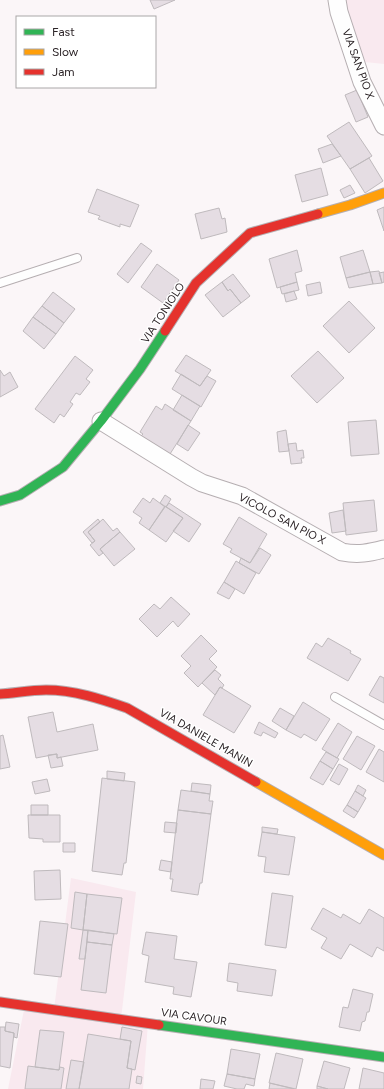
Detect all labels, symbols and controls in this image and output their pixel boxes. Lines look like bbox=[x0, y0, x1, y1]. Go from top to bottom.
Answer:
legend bbox=[16, 16, 156, 88]
text: Fast bbox=[52, 25, 75, 39]
street label: VIA SAN PIO X bbox=[339, 27, 377, 101]
text: Slow bbox=[52, 45, 79, 59]
text: Jam bbox=[52, 65, 75, 79]
street label: VIA TONIOLO bbox=[139, 280, 188, 346]
street label: VICOLO SAN PIO X bbox=[236, 491, 328, 548]
street label: VIA DANIELE MANIN bbox=[157, 706, 255, 770]
street label: VIA CAVOUR bbox=[160, 1006, 228, 1028]

